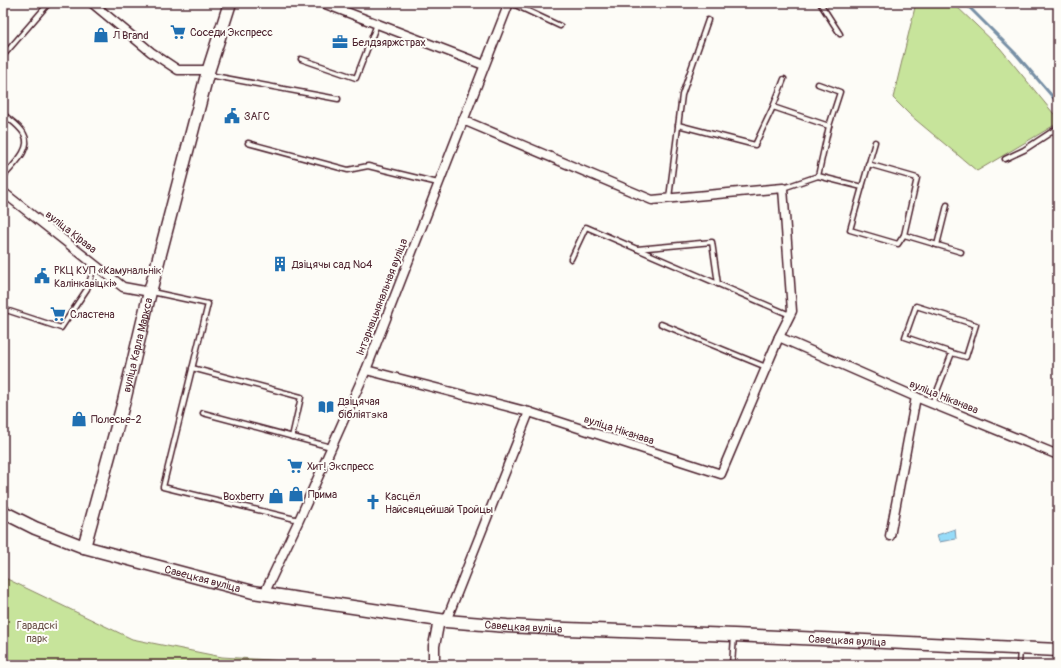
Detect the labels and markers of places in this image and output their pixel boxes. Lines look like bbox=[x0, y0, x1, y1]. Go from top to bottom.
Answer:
supermarket icon: Соседи Экспресс bbox=[169, 23, 187, 41]
shop icon: Л Brand bbox=[92, 26, 110, 44]
place label: Соседи Экспресс bbox=[190, 26, 273, 39]
place label: Л Brand bbox=[112, 29, 149, 42]
office icon: Белдзяржстрах bbox=[331, 33, 349, 51]
place label: Белдзяржстрах bbox=[352, 36, 426, 49]
public building icon: ЗАГС bbox=[223, 107, 241, 125]
place label: ЗАГС bbox=[244, 110, 270, 123]
building icon: Дзіцячы сад №4 bbox=[271, 255, 289, 273]
place label: Дзіцячы сад №4 bbox=[291, 258, 373, 271]
place label: РКЦ КУП «Камунальнік Калінкавіцкі» bbox=[54, 264, 162, 290]
public building icon: РКЦ КУП «Камунальнік Калінкавіцкі» bbox=[33, 267, 51, 285]
supermarket icon: Сластена bbox=[49, 305, 67, 323]
place label: Сластена bbox=[70, 308, 115, 321]
place label: Дзіцячая бібліятэка bbox=[337, 395, 388, 421]
library icon: Дзіцячая бібліятэка bbox=[317, 398, 335, 416]
shop icon: Полесье-2 bbox=[70, 410, 88, 428]
place label: Полесье-2 bbox=[91, 413, 142, 426]
supermarket icon: Хит! Экспресс bbox=[286, 457, 304, 475]
place label: Хит! Экспресс bbox=[307, 460, 375, 473]
shop icon: Прима bbox=[287, 485, 305, 503]
shop icon: Boxberry bbox=[267, 487, 285, 505]
place label: Прима bbox=[308, 488, 337, 501]
place label: Boxberry bbox=[223, 490, 264, 503]
place label: Касцёл Найсвяцейшай Тройцы bbox=[385, 490, 493, 516]
church icon: Касцёл Найсвяцейшай Тройцы bbox=[364, 493, 382, 511]

